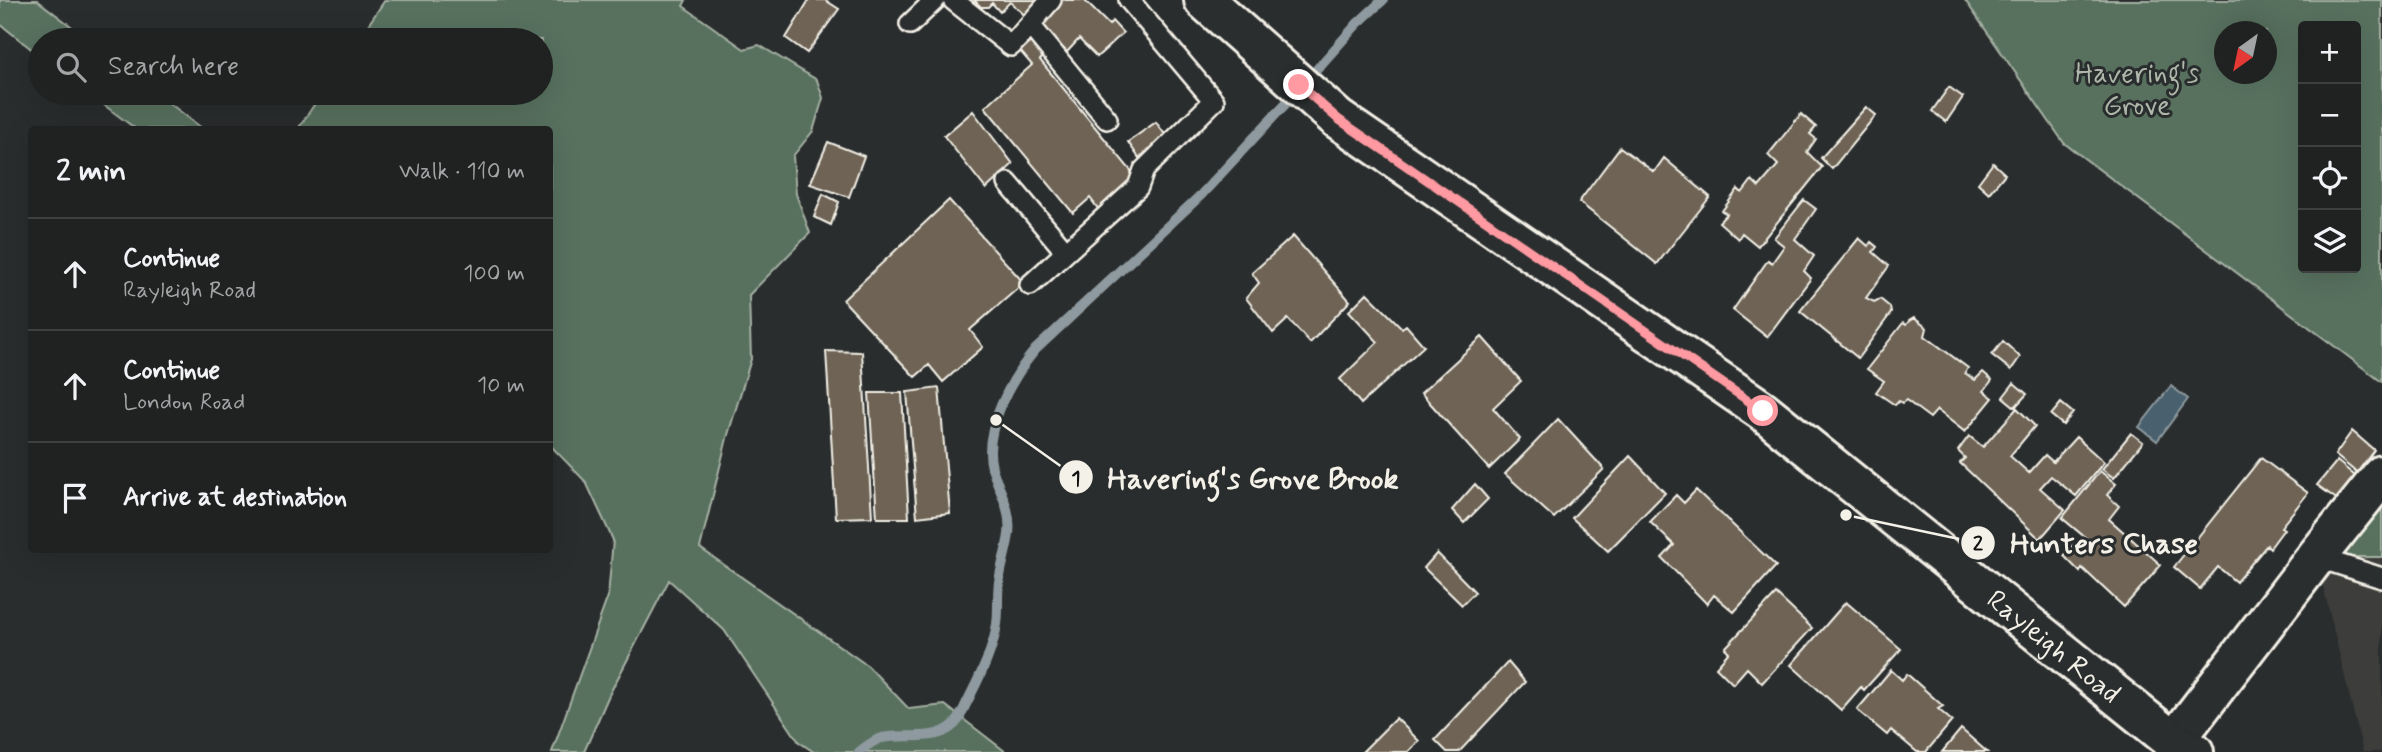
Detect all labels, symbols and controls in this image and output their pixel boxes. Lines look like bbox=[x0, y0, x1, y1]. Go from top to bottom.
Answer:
north arrow bbox=[2214, 21, 2277, 84]
map controls bbox=[2298, 21, 2361, 273]
button: + bbox=[2298, 21, 2361, 84]
search box bbox=[28, 28, 553, 105]
icon: search bbox=[52, 48, 90, 86]
text: Search here bbox=[108, 50, 239, 84]
park label: Havering's Grove bbox=[2075, 56, 2199, 125]
route end bbox=[1283, 69, 1314, 100]
button: − bbox=[2298, 84, 2361, 147]
button: locate bbox=[2298, 147, 2361, 210]
text: 2 min bbox=[56, 152, 126, 191]
text: Walk · 110 m bbox=[399, 157, 525, 187]
button: layers bbox=[2298, 210, 2361, 273]
text: Continue bbox=[123, 242, 220, 276]
icon: ahead bbox=[56, 255, 94, 293]
text: 100 m bbox=[463, 259, 525, 289]
text: Rayleigh Road bbox=[123, 276, 256, 306]
text: Continue bbox=[123, 354, 220, 388]
icon: ahead bbox=[56, 367, 94, 405]
text: 10 m bbox=[477, 371, 525, 401]
text: London Road bbox=[123, 388, 245, 418]
route start bbox=[1747, 395, 1778, 426]
callout: Havering's Grove Brook bbox=[1058, 452, 1413, 503]
text: Havering's Grove Brook bbox=[1107, 460, 1399, 503]
text: 1 bbox=[1071, 465, 1081, 493]
icon: arrive bbox=[56, 479, 94, 517]
text: Arrive at destination bbox=[123, 481, 347, 515]
callout: Hunters Chase bbox=[1960, 517, 2213, 568]
text: Hunters Chase bbox=[2010, 525, 2198, 564]
text: 2 bbox=[1973, 530, 1984, 558]
street label: Rayleigh Road bbox=[1978, 582, 2128, 713]

